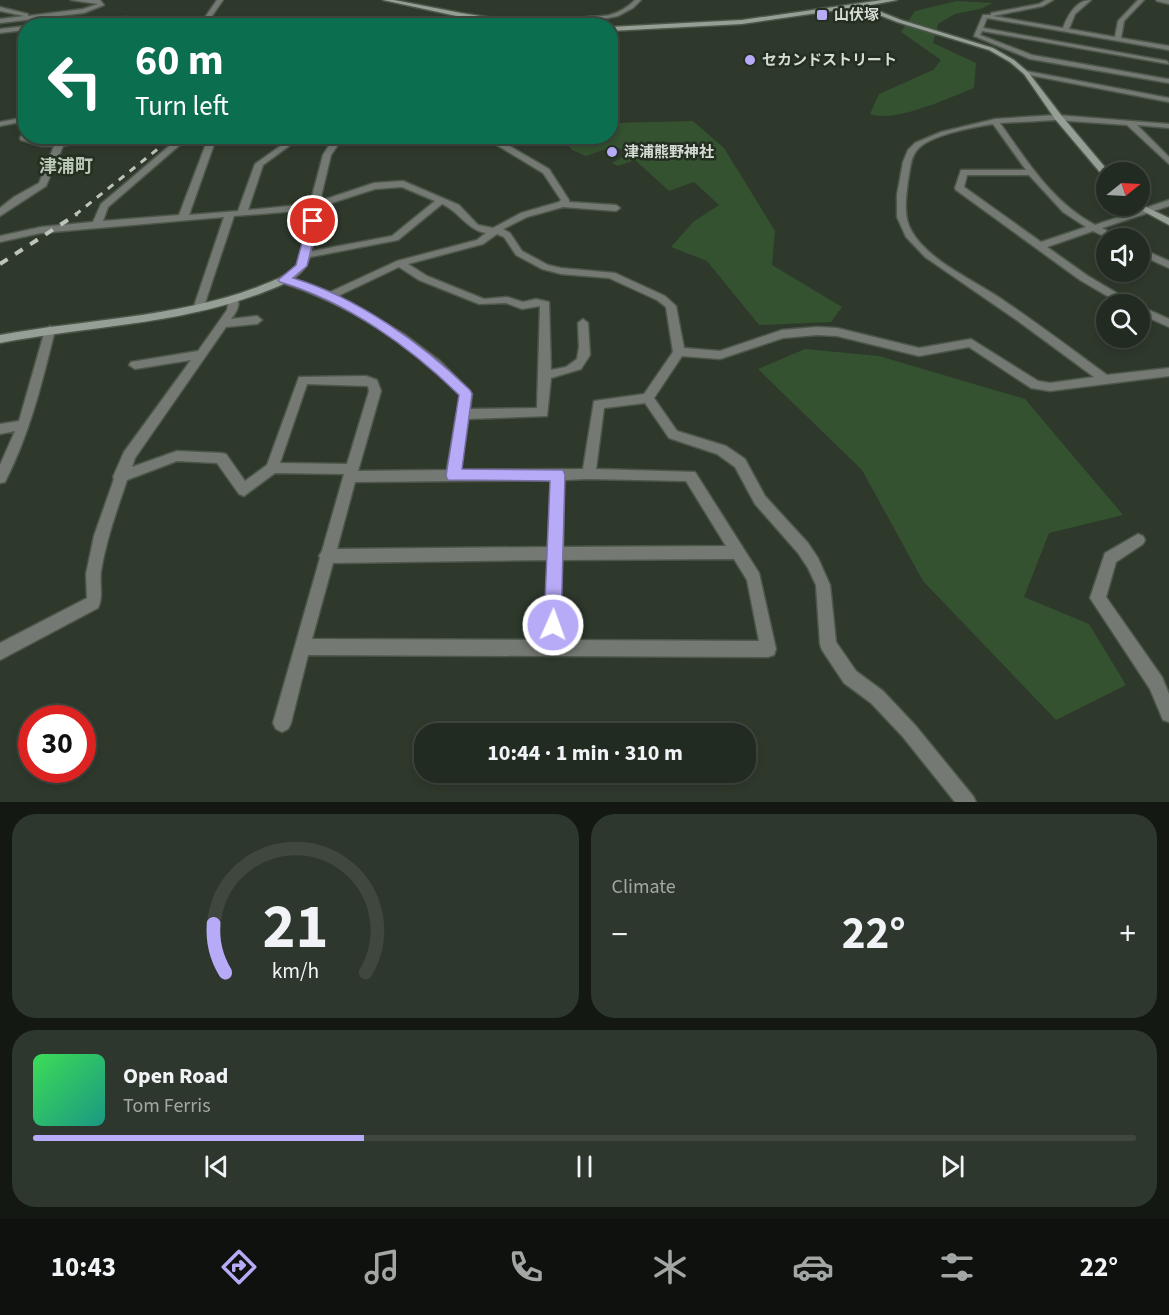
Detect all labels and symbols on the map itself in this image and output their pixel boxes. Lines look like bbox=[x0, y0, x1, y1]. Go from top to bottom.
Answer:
place label: 山伏塚 bbox=[834, 5, 879, 26]
marker: 山伏塚 bbox=[815, 8, 829, 22]
place label: セカンドストリート bbox=[762, 50, 897, 71]
marker: セカンドストリート bbox=[743, 53, 757, 67]
place label: 津浦熊野神社 bbox=[624, 142, 714, 163]
marker: 津浦熊野神社 bbox=[605, 145, 619, 159]
district label: 津浦町 bbox=[39, 154, 93, 179]
north arrow bbox=[1096, 162, 1150, 216]
pin bbox=[287, 195, 338, 246]
position arrow bbox=[521, 593, 585, 657]
speed limit sign: 30 bbox=[18, 705, 96, 783]

